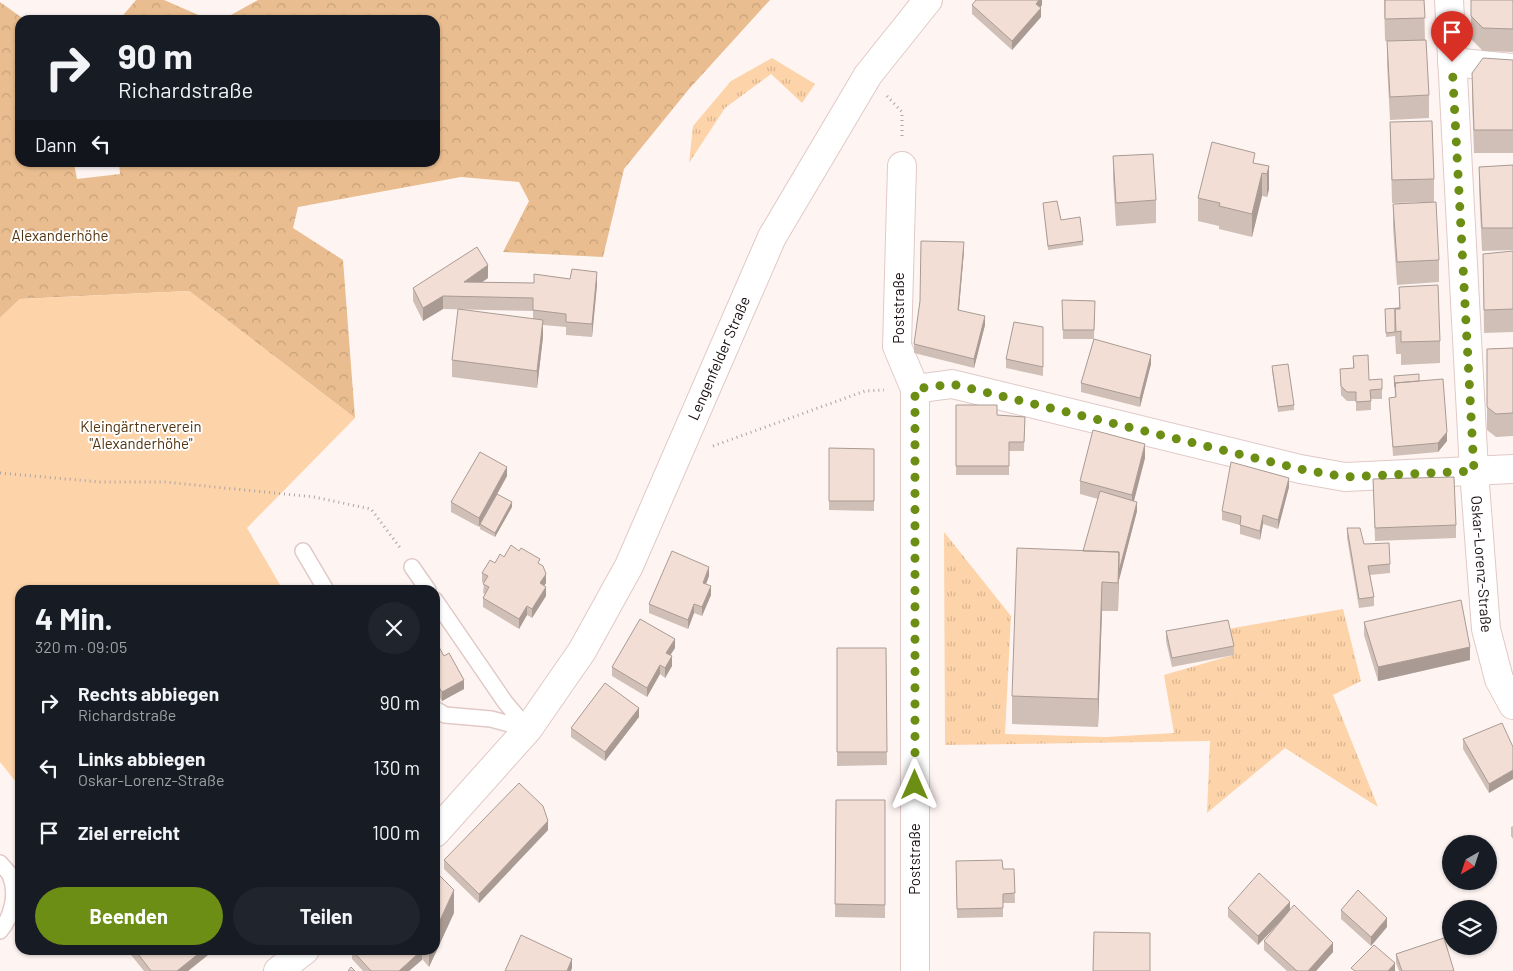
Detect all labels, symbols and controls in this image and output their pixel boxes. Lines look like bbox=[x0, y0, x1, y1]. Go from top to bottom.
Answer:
pin bbox=[1431, 11, 1473, 62]
icon: arrive bbox=[1438, 18, 1466, 46]
text: 90 m bbox=[118, 34, 193, 76]
icon: right bbox=[35, 35, 100, 100]
text: Richardstraße bbox=[118, 76, 253, 102]
icon: left bbox=[87, 130, 115, 158]
text: Dann bbox=[35, 133, 77, 156]
park label: Alexanderhöhe bbox=[12, 226, 108, 244]
street label: Poststraße bbox=[889, 272, 907, 344]
street label: Lengenfelder Straße bbox=[684, 293, 753, 423]
park label: Kleingärtnerverein "Alexanderhöhe" bbox=[80, 417, 202, 452]
street label: Oskar-Lorenz-Straße bbox=[1468, 495, 1496, 633]
text: 4 Min. bbox=[35, 600, 113, 636]
button: close bbox=[368, 602, 420, 654]
text: 320 m · 09:05 bbox=[35, 637, 127, 656]
text: Rechts abbiegen bbox=[78, 682, 219, 705]
icon: right bbox=[35, 689, 63, 717]
text: 90 m bbox=[380, 691, 420, 714]
text: Richardstraße bbox=[78, 705, 176, 724]
text: Links abbiegen bbox=[78, 747, 205, 770]
icon: left bbox=[35, 754, 63, 782]
text: 130 m bbox=[373, 756, 420, 779]
position arrow bbox=[888, 758, 940, 810]
text: Oskar-Lorenz-Straße bbox=[78, 770, 224, 789]
icon: arrive bbox=[35, 819, 63, 847]
text: Ziel erreicht bbox=[78, 821, 180, 844]
text: 100 m bbox=[372, 821, 420, 844]
street label: Poststraße bbox=[905, 823, 923, 895]
north arrow bbox=[1442, 835, 1498, 890]
map controls bbox=[1442, 835, 1497, 955]
button: Beenden bbox=[35, 887, 223, 945]
button: Teilen bbox=[233, 887, 420, 945]
button: layers bbox=[1442, 900, 1497, 955]

